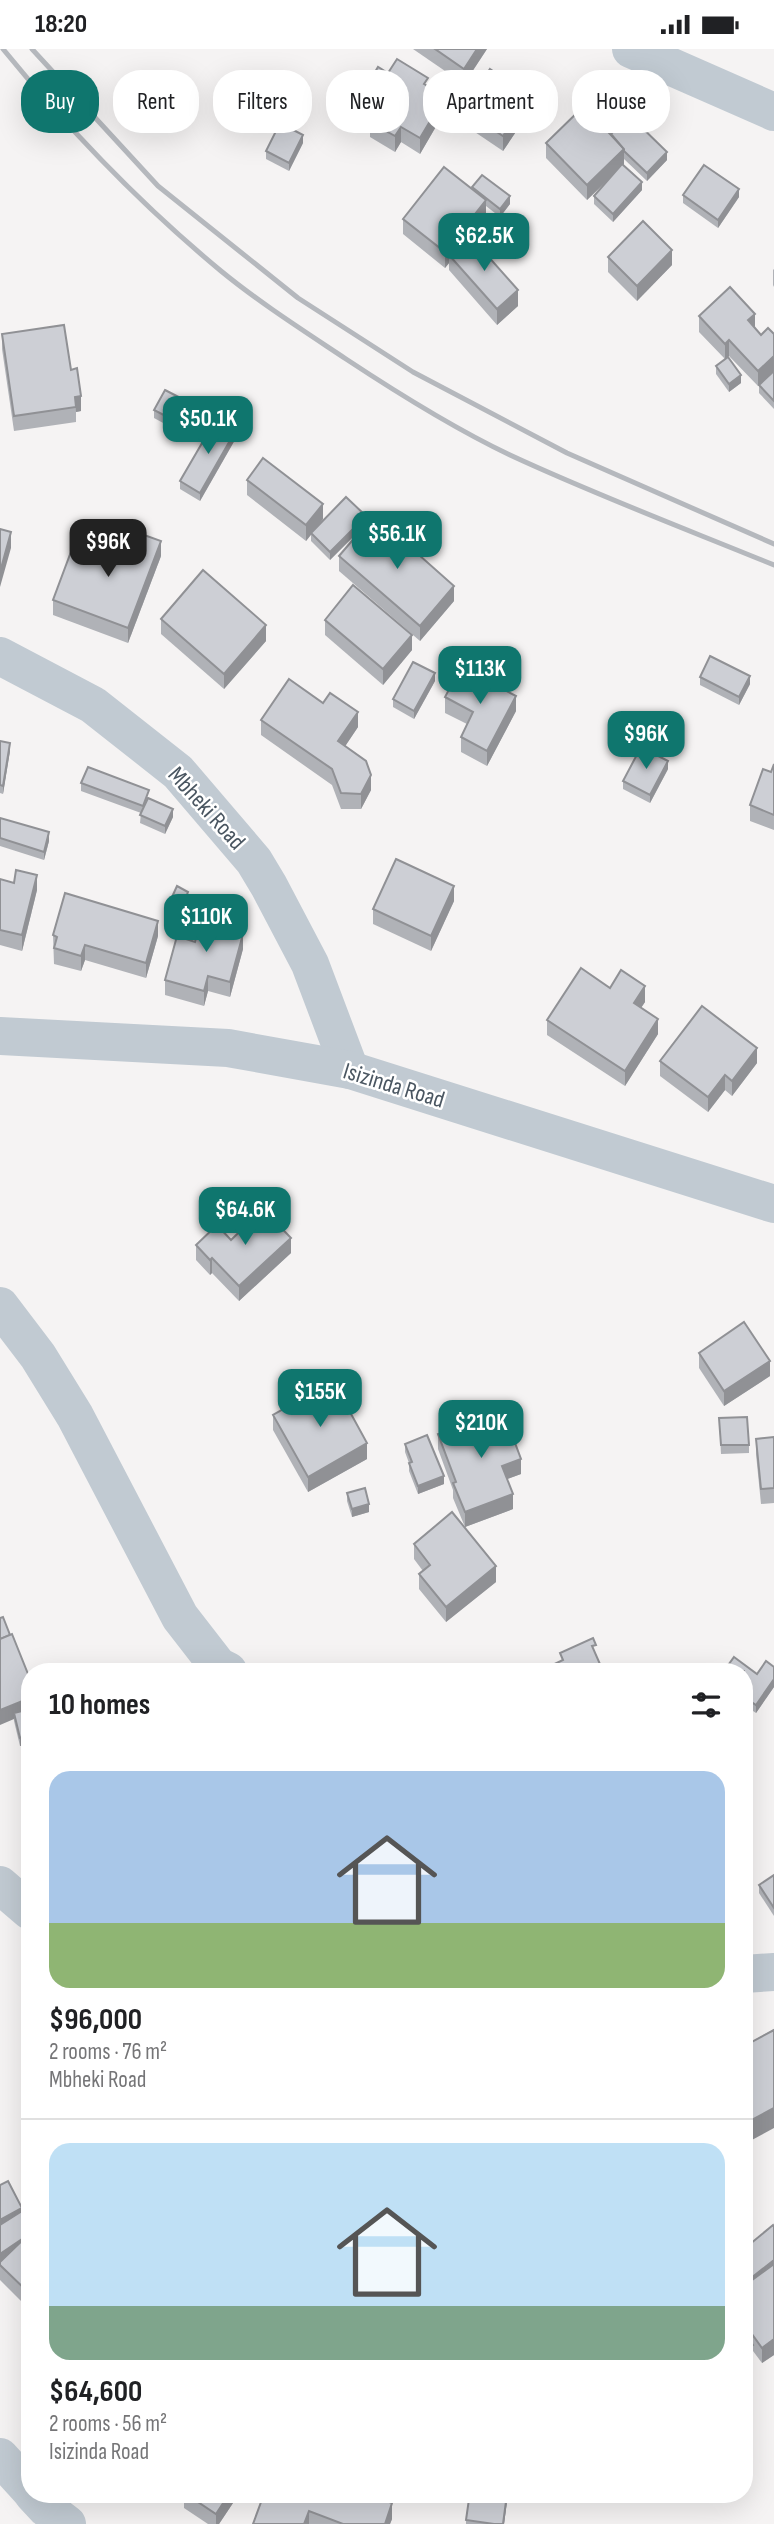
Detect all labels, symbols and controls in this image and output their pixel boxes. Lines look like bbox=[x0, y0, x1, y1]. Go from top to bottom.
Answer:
text: 18:20 bbox=[35, 9, 87, 40]
chip: Buy bbox=[21, 70, 99, 133]
chip: Rent bbox=[113, 70, 199, 133]
chip: Filters bbox=[213, 70, 312, 133]
chip: New bbox=[326, 70, 409, 133]
chip: Apartment bbox=[423, 70, 558, 133]
chip: House bbox=[572, 70, 670, 133]
pin: $62.5K bbox=[427, 213, 541, 273]
text: $62.5K bbox=[454, 222, 514, 250]
pin: $50.1K bbox=[151, 397, 265, 456]
text: $50.1K bbox=[179, 405, 237, 433]
pin: $56.1K bbox=[340, 511, 454, 571]
pin: $96K bbox=[67, 519, 149, 579]
text: $56.1K bbox=[368, 520, 426, 548]
text: $96K bbox=[86, 528, 130, 556]
pin: $113K bbox=[431, 647, 529, 706]
text: $113K bbox=[454, 655, 506, 683]
pin: $96K bbox=[605, 711, 687, 771]
text: $96K bbox=[624, 720, 668, 748]
street label: Mbheki Road bbox=[162, 761, 251, 856]
pin: $110K bbox=[157, 895, 255, 954]
text: $110K bbox=[180, 903, 232, 931]
street label: Isizinda Road bbox=[340, 1056, 448, 1115]
pin: $64.6K bbox=[188, 1187, 302, 1247]
text: $64.6K bbox=[215, 1196, 275, 1224]
pin: $155K bbox=[271, 1369, 369, 1429]
text: $155K bbox=[294, 1378, 346, 1406]
pin: $210K bbox=[432, 1401, 530, 1460]
text: $210K bbox=[454, 1409, 508, 1437]
icon: filters bbox=[687, 1686, 725, 1724]
text: 10 homes bbox=[49, 1687, 150, 1723]
icon: home bbox=[324, 1817, 450, 1943]
text: $96,000 bbox=[49, 2002, 142, 2038]
text: 2 rooms · 76 m² bbox=[49, 2038, 167, 2066]
text: Mbheki Road bbox=[49, 2066, 146, 2094]
icon: home bbox=[324, 2189, 450, 2315]
text: $64,600 bbox=[49, 2374, 142, 2410]
text: 2 rooms · 56 m² bbox=[49, 2410, 167, 2438]
text: Isizinda Road bbox=[49, 2438, 149, 2466]

